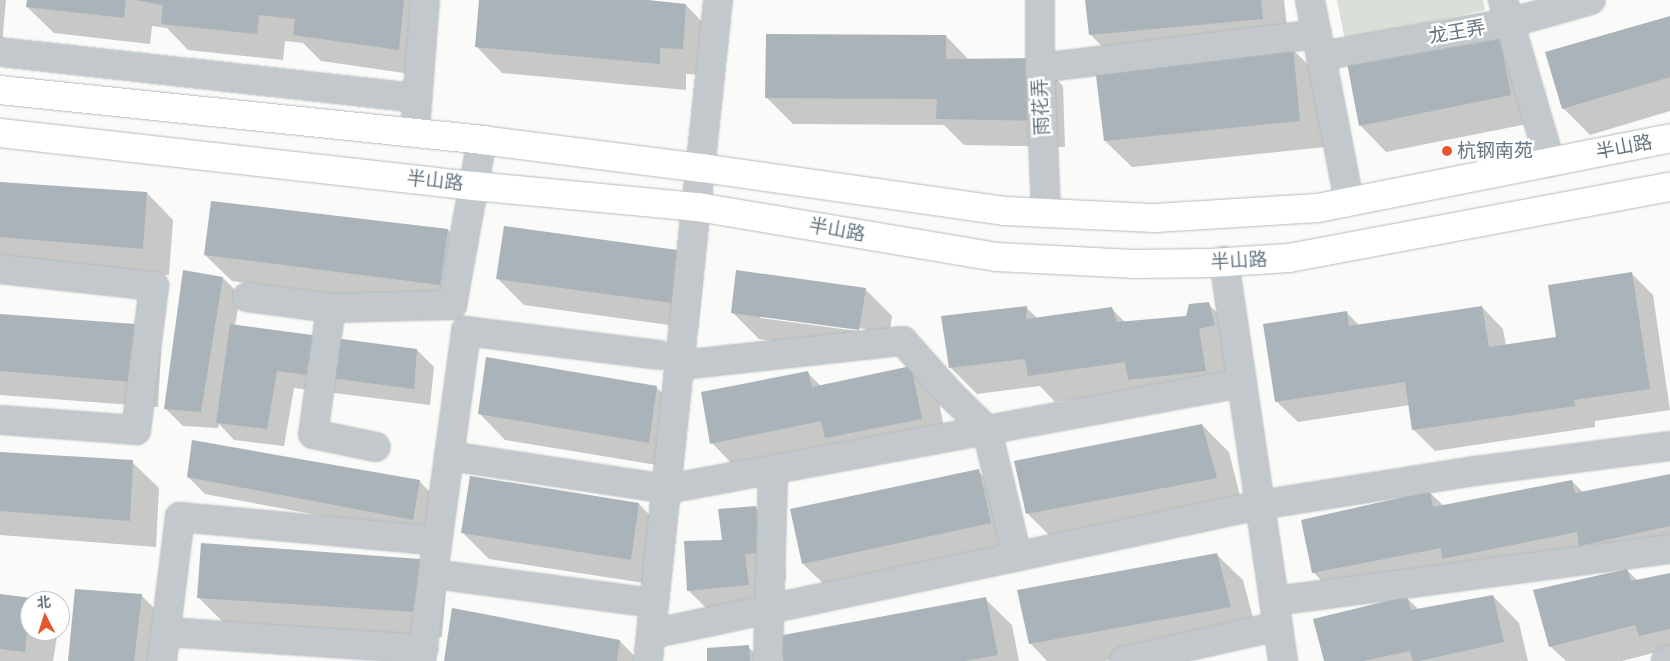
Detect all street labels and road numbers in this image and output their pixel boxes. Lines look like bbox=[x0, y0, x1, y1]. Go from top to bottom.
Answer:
street label: 龙王弄 bbox=[1427, 16, 1487, 48]
street label: 雨花弄 bbox=[1028, 78, 1054, 136]
street label: 半山路 bbox=[1594, 130, 1654, 164]
street label: 半山路 bbox=[405, 167, 465, 195]
street label: 半山路 bbox=[807, 214, 867, 246]
street label: 半山路 bbox=[1210, 248, 1268, 274]

